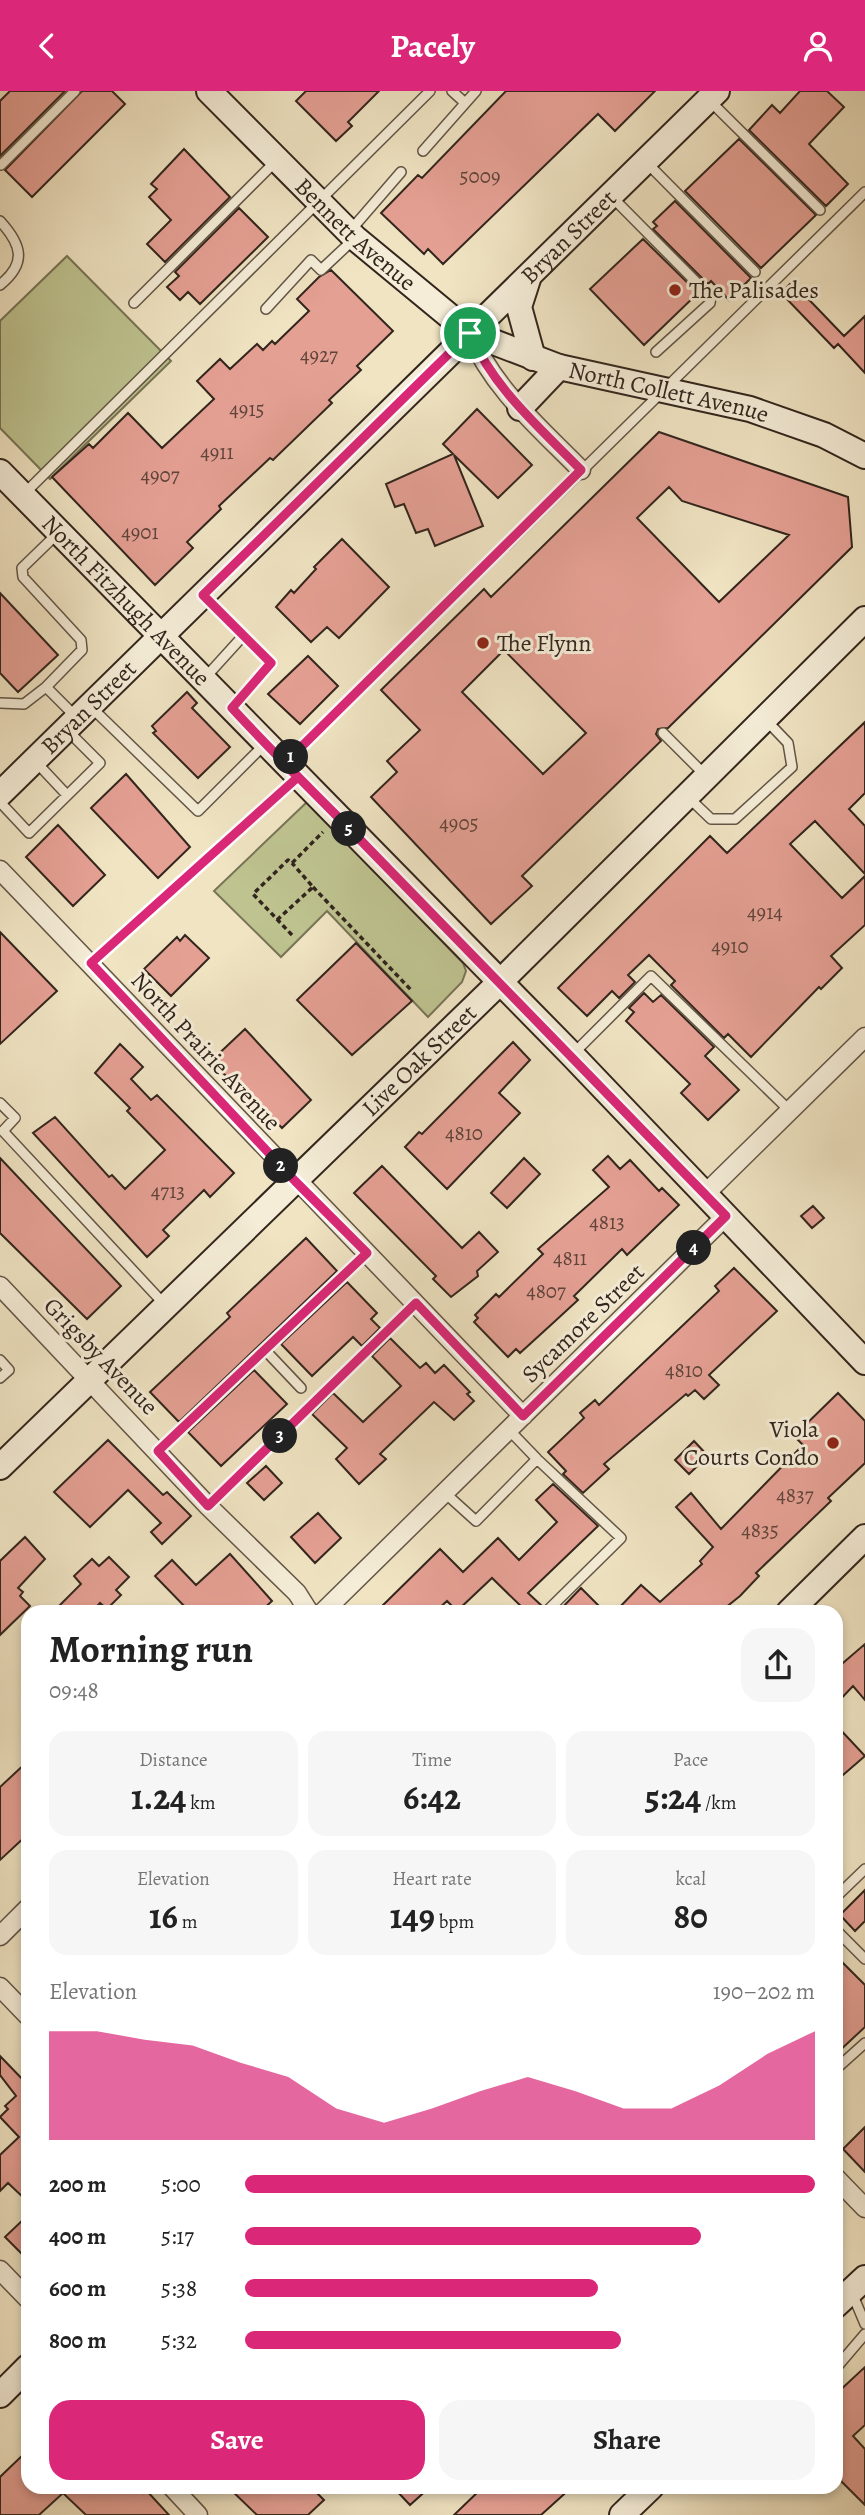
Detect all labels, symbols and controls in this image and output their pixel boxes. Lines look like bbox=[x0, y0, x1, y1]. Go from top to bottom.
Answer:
text: Pacely bbox=[390, 24, 475, 68]
icon: back bbox=[28, 27, 66, 65]
icon: person bbox=[799, 27, 837, 65]
house number: 5009 bbox=[460, 162, 500, 190]
street label: Bennett Avenue bbox=[288, 171, 423, 298]
street label: Bryan Street bbox=[514, 182, 623, 291]
place label: The Palisades bbox=[689, 274, 819, 306]
marker: The Palisades bbox=[667, 282, 683, 298]
pin bbox=[440, 303, 500, 363]
icon: arrive bbox=[451, 314, 489, 352]
house number: 4927 bbox=[300, 341, 338, 369]
street label: North Collett Avenue bbox=[565, 354, 773, 430]
house number: 4915 bbox=[229, 395, 265, 423]
house number: 4911 bbox=[200, 438, 234, 466]
house number: 4907 bbox=[140, 461, 180, 489]
street label: North Fitzhugh Avenue bbox=[35, 508, 217, 693]
house number: 4901 bbox=[121, 518, 159, 546]
place label: The Flynn bbox=[497, 627, 591, 659]
marker: The Flynn bbox=[475, 635, 491, 651]
street label: Bryan Street bbox=[34, 653, 143, 761]
pin: 1 bbox=[274, 739, 308, 775]
text: 1 bbox=[287, 743, 294, 769]
house number: 4905 bbox=[439, 809, 479, 837]
pin: 5 bbox=[332, 811, 366, 847]
text: 5 bbox=[344, 815, 353, 841]
house number: 4914 bbox=[747, 898, 783, 926]
house number: 4910 bbox=[711, 932, 749, 960]
street label: North Prairie Avenue bbox=[124, 965, 288, 1137]
street label: Live Oak Street bbox=[355, 997, 484, 1124]
house number: 4810 bbox=[445, 1119, 483, 1147]
pin: 2 bbox=[264, 1149, 298, 1183]
text: 2 bbox=[276, 1152, 285, 1178]
house number: 4713 bbox=[151, 1177, 185, 1205]
house number: 4813 bbox=[589, 1208, 625, 1236]
pin: 4 bbox=[676, 1231, 712, 1265]
text: 4 bbox=[689, 1234, 698, 1260]
house number: 4811 bbox=[553, 1244, 587, 1272]
street label: Sycamore Street bbox=[515, 1256, 651, 1390]
house number: 4807 bbox=[526, 1277, 566, 1305]
street label: Grigsby Avenue bbox=[37, 1290, 165, 1422]
house number: 4810 bbox=[665, 1356, 703, 1384]
place label: Viola Courts Condo bbox=[684, 1413, 820, 1473]
pin: 3 bbox=[262, 1419, 298, 1453]
text: 3 bbox=[275, 1422, 284, 1448]
marker: Viola Courts Condo bbox=[825, 1435, 841, 1451]
house number: 4837 bbox=[776, 1481, 814, 1509]
house number: 4835 bbox=[741, 1516, 779, 1544]
text: Morning run bbox=[49, 1623, 253, 1675]
button: share bbox=[741, 1628, 815, 1702]
text: 09:48 bbox=[49, 1675, 99, 1706]
text: Distance bbox=[139, 1747, 207, 1773]
text: Time bbox=[412, 1747, 452, 1773]
text: Pace bbox=[673, 1747, 708, 1773]
text: 1.24 bbox=[131, 1773, 187, 1821]
text: 6:42 bbox=[403, 1773, 461, 1821]
text: 5:24 bbox=[645, 1773, 701, 1821]
text: km bbox=[187, 1790, 216, 1816]
text: /km bbox=[701, 1790, 737, 1816]
text: Elevation bbox=[137, 1866, 210, 1892]
text: Heart rate bbox=[392, 1866, 472, 1892]
text: kcal bbox=[675, 1866, 706, 1892]
text: 16 bbox=[149, 1892, 178, 1940]
text: 149 bbox=[390, 1892, 435, 1940]
text: 80 bbox=[673, 1892, 708, 1940]
text: m bbox=[178, 1909, 198, 1935]
text: bpm bbox=[435, 1909, 474, 1935]
text: Elevation bbox=[49, 1976, 137, 2007]
text: 190–202 m bbox=[713, 1976, 815, 2007]
text: 200 m bbox=[49, 2169, 107, 2200]
text: 5:00 bbox=[161, 2169, 201, 2200]
text: 400 m bbox=[49, 2221, 106, 2252]
text: 5:17 bbox=[161, 2221, 194, 2252]
text: 600 m bbox=[49, 2273, 106, 2304]
text: 5:38 bbox=[161, 2273, 197, 2304]
text: 800 m bbox=[49, 2325, 106, 2356]
text: 5:32 bbox=[161, 2325, 197, 2356]
button: Save bbox=[49, 2400, 425, 2480]
button: Share bbox=[439, 2400, 815, 2480]

